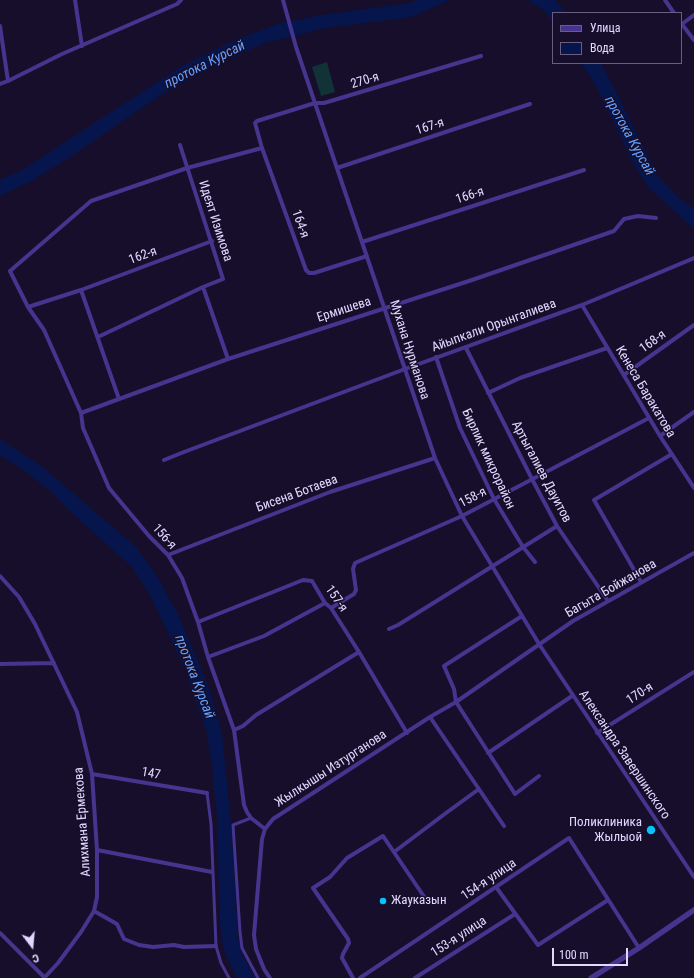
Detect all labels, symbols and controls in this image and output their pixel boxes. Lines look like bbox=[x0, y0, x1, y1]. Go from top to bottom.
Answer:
legend bbox=[552, 12, 682, 64]
text: Улица bbox=[590, 21, 620, 35]
water label: протока Курсай bbox=[162, 37, 248, 93]
text: Вода bbox=[590, 41, 614, 55]
street label: 270-я bbox=[349, 69, 381, 93]
water label: протока Курсай bbox=[600, 93, 658, 179]
street label: 167-я bbox=[414, 115, 446, 139]
street label: Идеят Изимова bbox=[195, 179, 235, 263]
street label: 166-я bbox=[454, 184, 486, 208]
street label: 164-я bbox=[288, 208, 312, 240]
street label: 162-я bbox=[127, 244, 159, 268]
street label: Ермишева bbox=[315, 294, 373, 326]
street label: Айыпкали Орынгалиева bbox=[430, 296, 558, 356]
street label: Мухана Нурманова bbox=[386, 298, 432, 402]
street label: 168-я bbox=[637, 327, 669, 357]
street label: Кенеса Баракатова bbox=[612, 343, 678, 441]
street label: Бирлик микрорайон bbox=[458, 406, 518, 512]
street label: Артыгалиев Дауитов bbox=[508, 419, 574, 525]
street label: Бисена Ботаева bbox=[254, 472, 340, 516]
street label: 158-я bbox=[457, 484, 489, 512]
street label: 156-я bbox=[149, 521, 179, 553]
street label: Багыта Бойжанова bbox=[563, 557, 659, 621]
street label: 157-я bbox=[321, 583, 351, 615]
water label: протока Курсай bbox=[170, 633, 218, 721]
street label: 170-я bbox=[624, 680, 656, 708]
street label: Александра Завершинского bbox=[575, 688, 673, 822]
street label: Жылкышы Изтурганова bbox=[272, 727, 390, 811]
street label: 147 bbox=[140, 765, 162, 783]
street label: Алихмана Ермекова bbox=[71, 767, 95, 877]
place label: Поликлиника Жылыой bbox=[569, 815, 642, 846]
marker: Поликлиника Жылыой bbox=[645, 824, 657, 836]
street label: 154-я улица bbox=[458, 856, 520, 904]
place label: Жауказын bbox=[391, 893, 447, 909]
marker: Жауказын bbox=[378, 896, 388, 906]
street label: 153-я улица bbox=[428, 913, 490, 961]
north arrow bbox=[12, 926, 52, 966]
scale bar bbox=[554, 940, 630, 966]
text: 100 m bbox=[559, 948, 589, 962]
text: С bbox=[31, 951, 40, 965]

